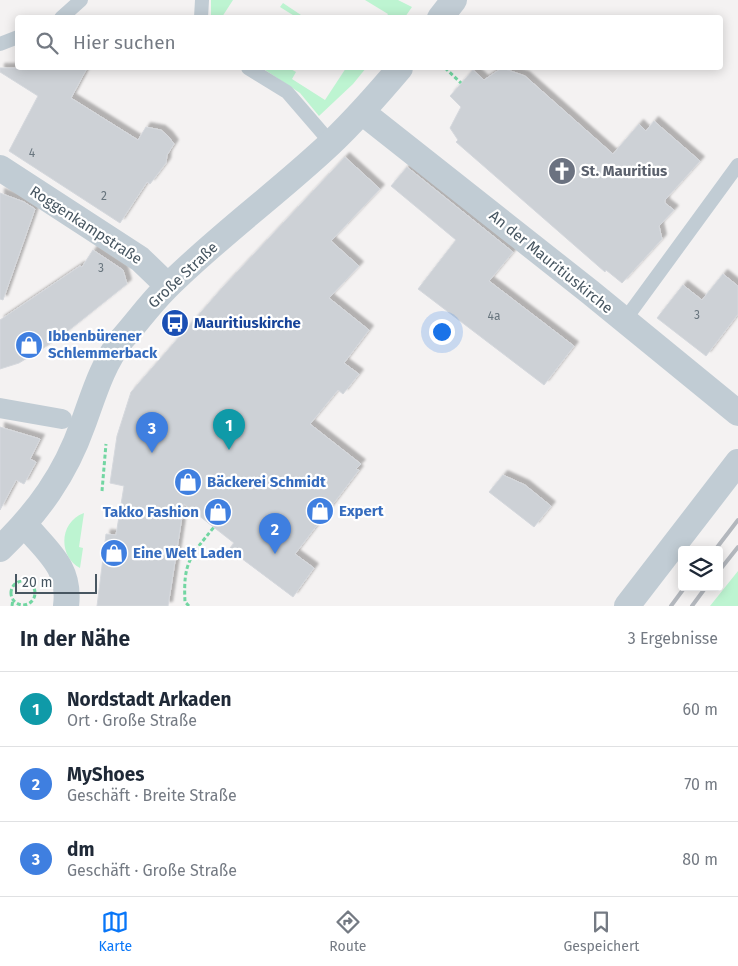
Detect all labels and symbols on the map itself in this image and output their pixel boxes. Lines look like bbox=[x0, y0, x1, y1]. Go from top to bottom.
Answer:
house number: 4 bbox=[29, 146, 36, 160]
church icon: St. Mauritius bbox=[547, 156, 577, 186]
place label: St. Mauritius bbox=[581, 162, 667, 180]
street label: Roggenkampstraße bbox=[26, 182, 146, 268]
house number: 2 bbox=[101, 189, 107, 203]
street label: An der Mauritiuskirche bbox=[486, 207, 616, 317]
street label: Große Straße bbox=[144, 238, 222, 312]
house number: 3 bbox=[98, 261, 104, 275]
bus stop icon: Mauritiuskirche bbox=[160, 308, 190, 338]
house number: 3 bbox=[694, 308, 700, 322]
house number: 4a bbox=[488, 309, 500, 323]
place label: Mauritiuskirche bbox=[194, 314, 301, 332]
your location bbox=[429, 319, 455, 345]
place label: Ibbenbürener Schlemmerback bbox=[48, 327, 158, 362]
shop icon: Ibbenbürener Schlemmerback bbox=[14, 330, 44, 360]
pin: 1 bbox=[213, 409, 245, 450]
pin: 3 bbox=[136, 412, 168, 453]
shop icon: Bäckerei Schmidt bbox=[173, 467, 203, 497]
place label: Bäckerei Schmidt bbox=[207, 473, 326, 491]
shop icon: Expert bbox=[305, 496, 335, 526]
shop icon: Takko Fashion bbox=[203, 497, 233, 527]
place label: Expert bbox=[339, 502, 384, 520]
place label: Takko Fashion bbox=[103, 503, 199, 521]
pin: 2 bbox=[259, 513, 291, 554]
shop icon: Eine Welt Laden bbox=[99, 538, 129, 568]
place label: Eine Welt Laden bbox=[133, 544, 242, 562]
scale bar bbox=[15, 571, 98, 594]

